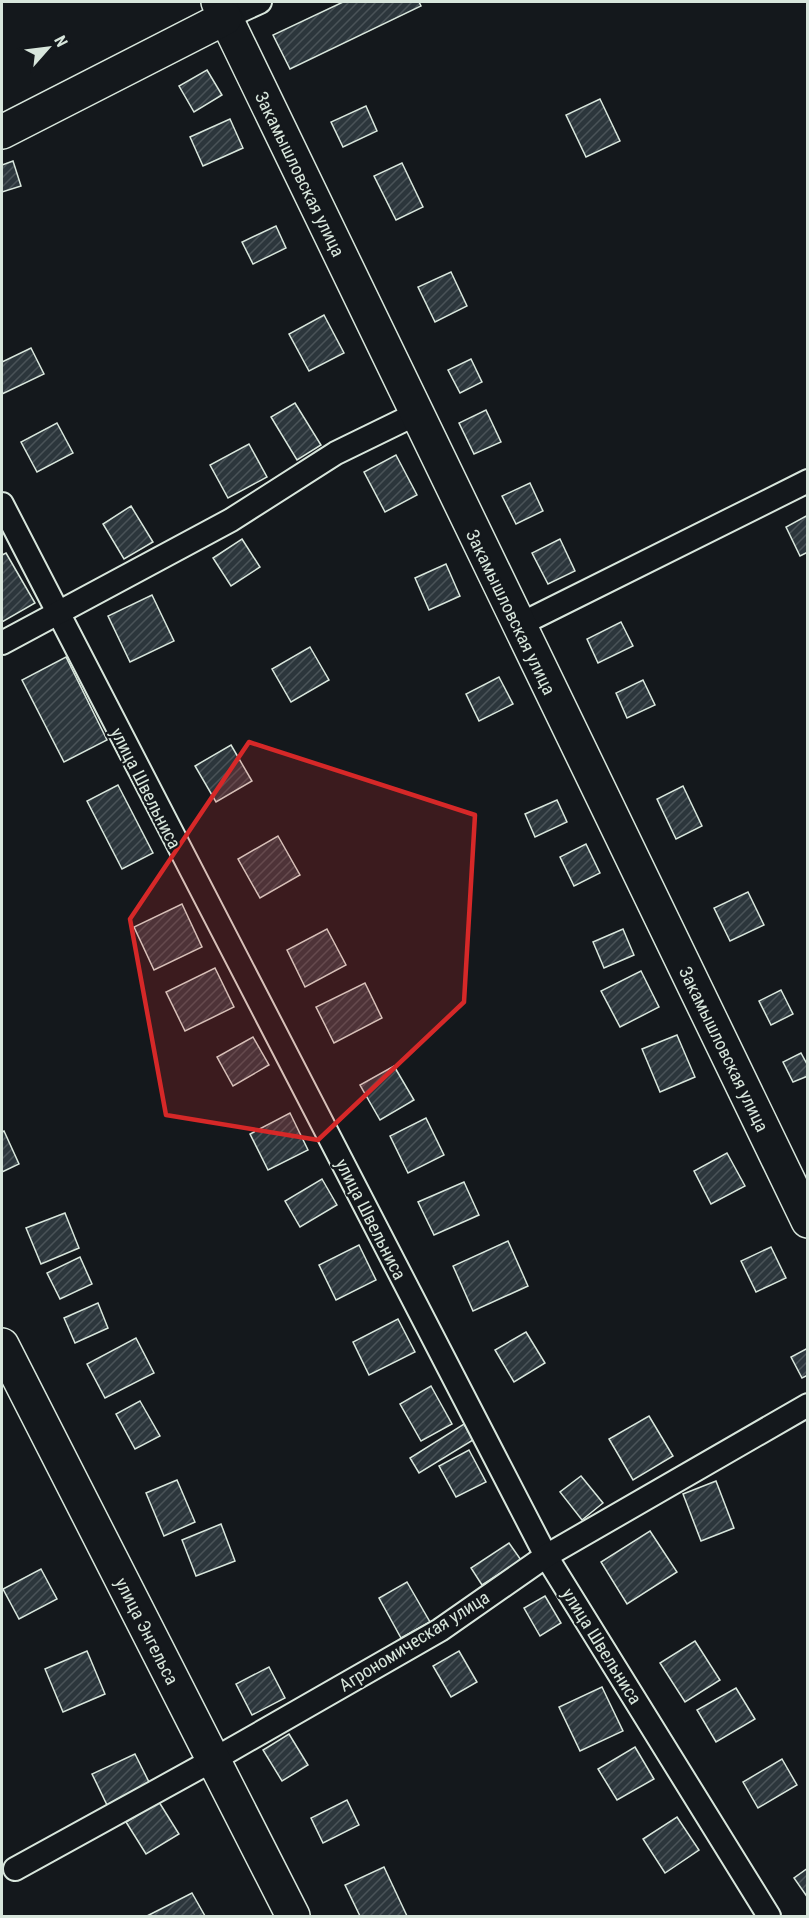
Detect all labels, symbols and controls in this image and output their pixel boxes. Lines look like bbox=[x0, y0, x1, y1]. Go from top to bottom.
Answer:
north arrow bbox=[18, 18, 78, 78]
text: N bbox=[50, 32, 71, 50]
street label: Закамышловская улица bbox=[251, 88, 349, 260]
street label: Закамышловская улица bbox=[462, 526, 560, 698]
street label: улица Швельниса bbox=[106, 724, 186, 852]
street label: Закамышловская улица bbox=[675, 963, 773, 1135]
street label: улица Швельниса bbox=[331, 1155, 411, 1283]
street label: улица Энгельса bbox=[111, 1574, 183, 1688]
street label: улица Швельниса bbox=[558, 1584, 646, 1708]
street label: Агрономическая улица bbox=[335, 1586, 493, 1696]

